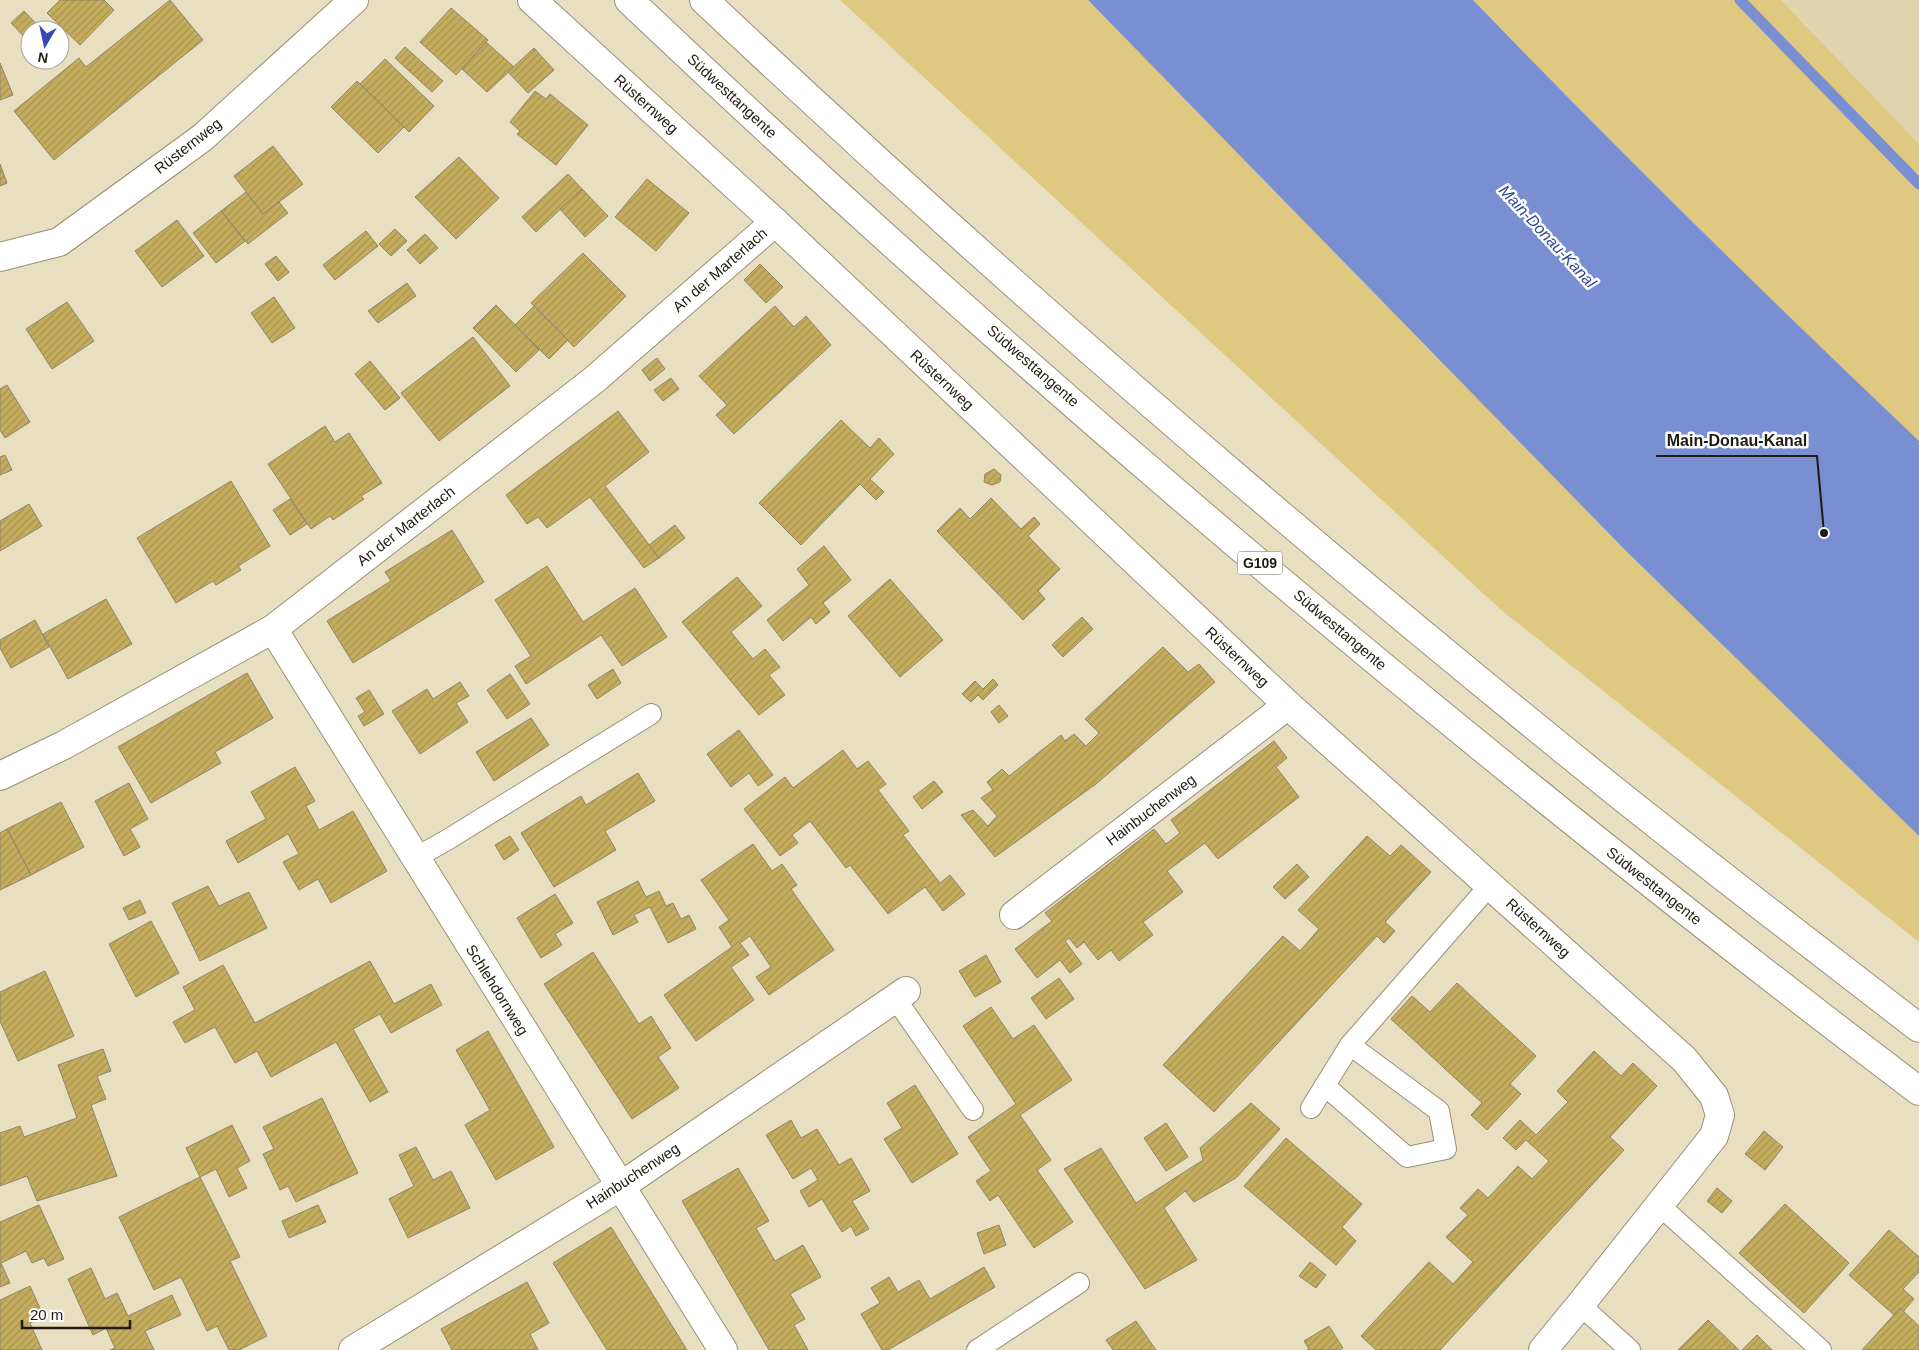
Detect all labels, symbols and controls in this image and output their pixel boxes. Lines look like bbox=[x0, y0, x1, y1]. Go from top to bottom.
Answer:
north arrow bbox=[20, 20, 70, 70]
text: N bbox=[37, 49, 49, 67]
street label: Südwesttangente bbox=[684, 50, 781, 141]
street label: Rüsternweg bbox=[611, 71, 682, 137]
street label: Rüsternweg bbox=[151, 114, 224, 177]
water label: Main-Donau-Kanal bbox=[1496, 182, 1600, 291]
street label: An der Marterlach bbox=[669, 224, 770, 315]
street label: Südwesttangente bbox=[984, 321, 1083, 410]
street label: Rüsternweg bbox=[907, 346, 977, 413]
callout: Main-Donau-Kanal bbox=[1656, 425, 1817, 456]
text: Main-Donau-Kanal bbox=[1667, 432, 1807, 449]
street label: An der Marterlach bbox=[353, 482, 458, 569]
road number: G109 bbox=[1238, 552, 1282, 574]
street label: Südwesttangente bbox=[1290, 586, 1390, 673]
street label: Rüsternweg bbox=[1202, 623, 1272, 690]
street label: Hainbuchenweg bbox=[1103, 770, 1199, 849]
street label: Südwesttangente bbox=[1603, 843, 1705, 928]
street label: Rüsternweg bbox=[1503, 895, 1574, 961]
street label: Schlehdornweg bbox=[463, 941, 532, 1038]
street label: Hainbuchenweg bbox=[583, 1139, 682, 1212]
scale bar bbox=[22, 1298, 130, 1330]
text: 20 m bbox=[30, 1306, 63, 1323]

